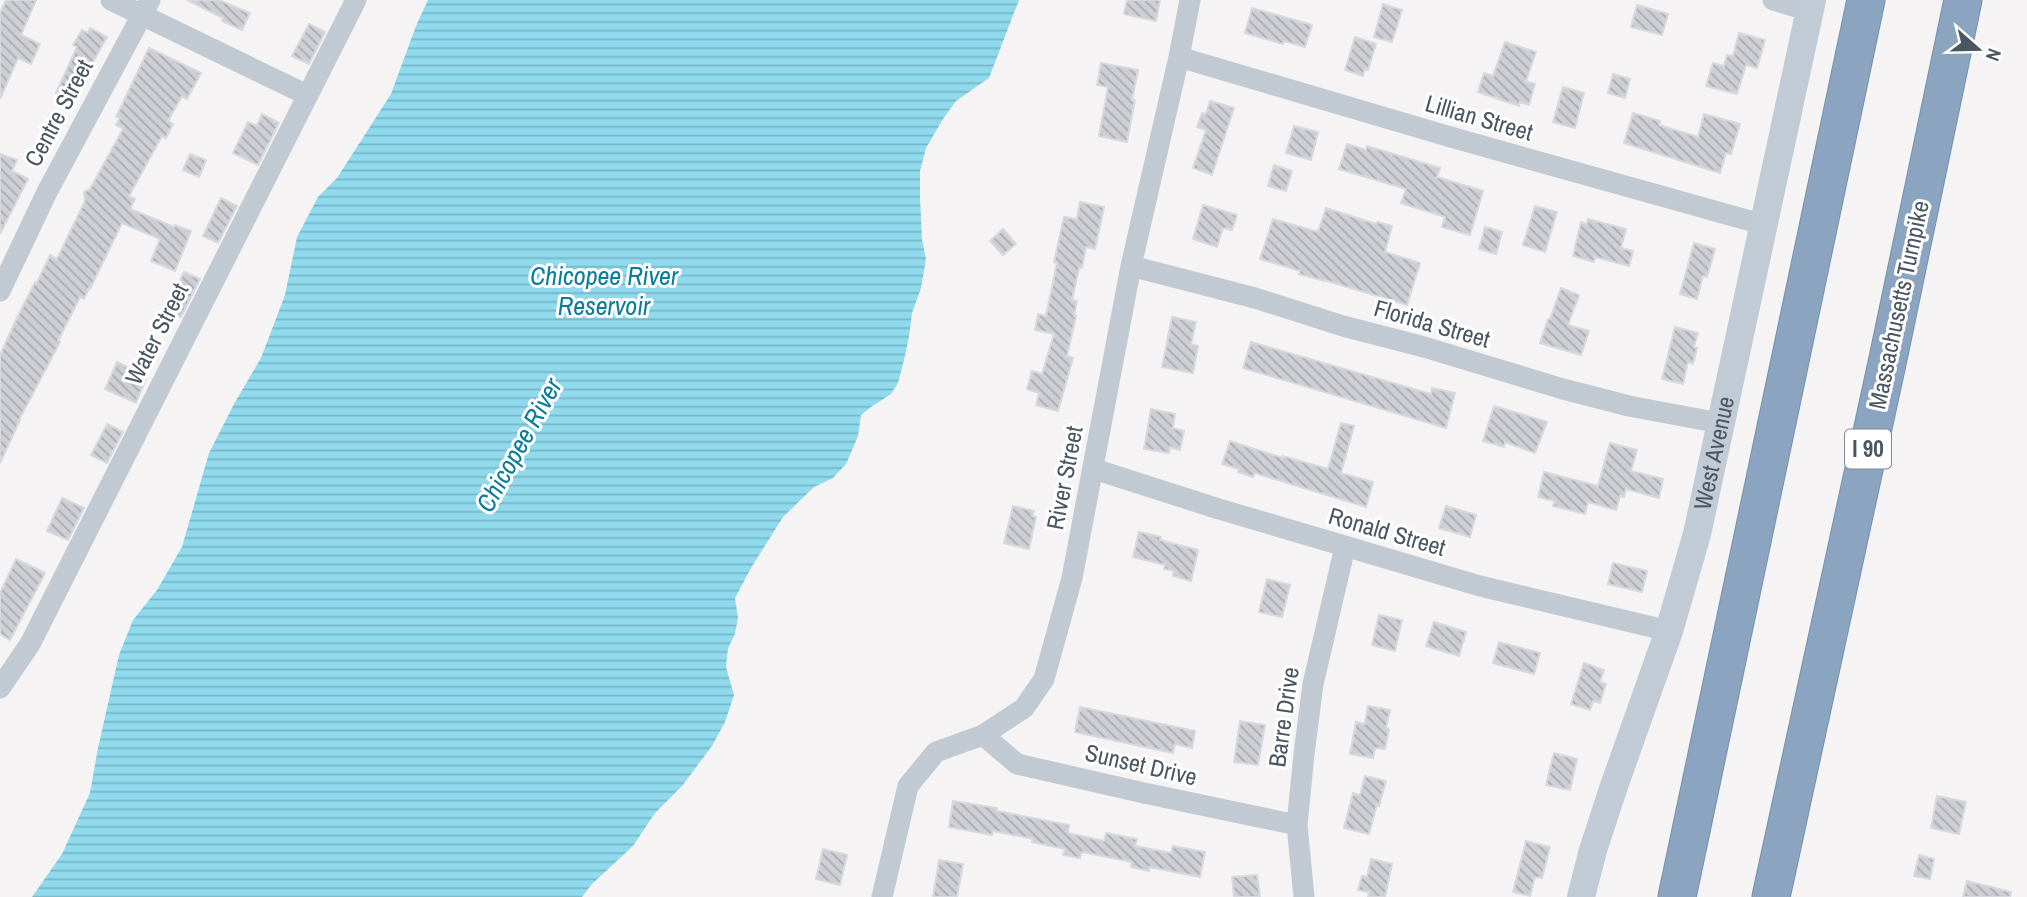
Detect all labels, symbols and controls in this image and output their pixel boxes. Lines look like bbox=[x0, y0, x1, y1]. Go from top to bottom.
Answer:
north arrow bbox=[1943, 14, 2013, 84]
text: N bbox=[1980, 45, 2008, 65]
street label: Centre Street bbox=[17, 53, 100, 172]
street label: Lillian Street bbox=[1422, 86, 1537, 148]
street label: Massachusetts Turnpike bbox=[1860, 198, 1936, 412]
water label: Chicopee River Reservoir bbox=[530, 258, 679, 323]
street label: Water Street bbox=[117, 277, 196, 390]
street label: Florida Street bbox=[1371, 291, 1494, 355]
water label: Chicopee River bbox=[467, 371, 570, 518]
street label: West Avenue bbox=[1686, 393, 1741, 513]
street label: River Street bbox=[1038, 423, 1090, 532]
road number: I 90 bbox=[1845, 430, 1891, 468]
street label: Ronald Street bbox=[1325, 499, 1450, 563]
street label: Barre Drive bbox=[1260, 665, 1306, 769]
street label: Sunset Drive bbox=[1082, 736, 1200, 792]

